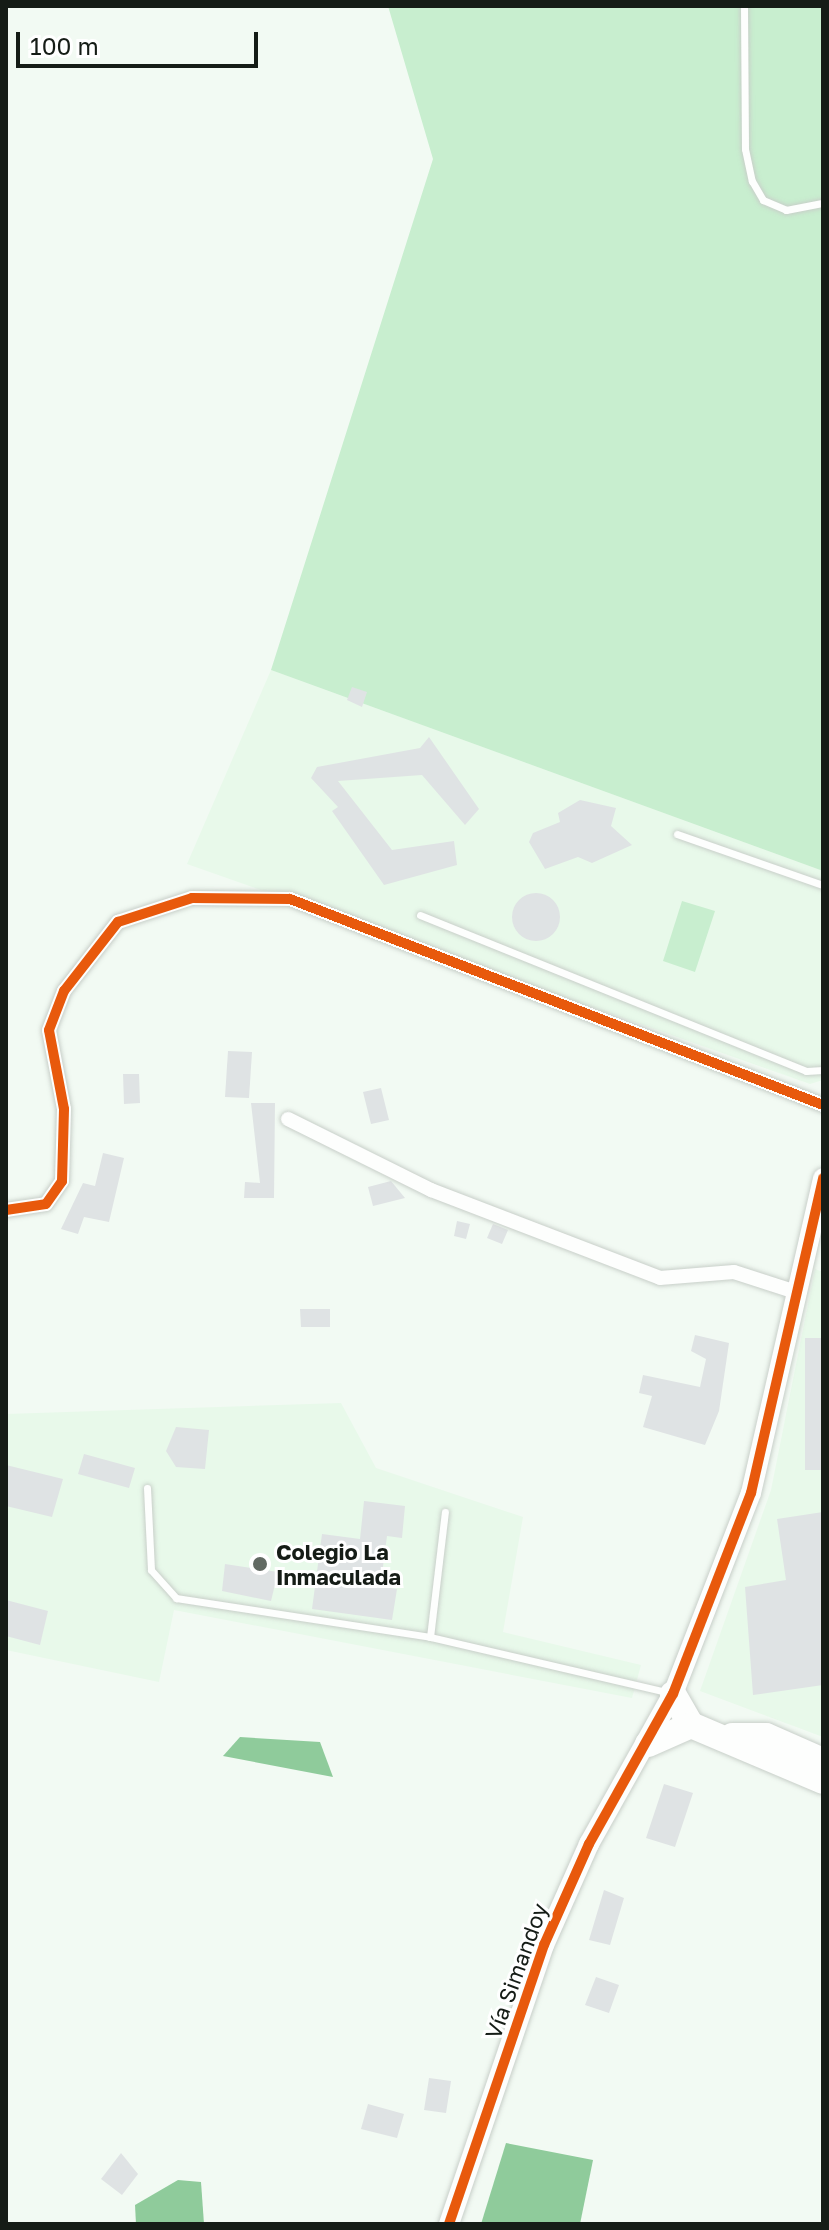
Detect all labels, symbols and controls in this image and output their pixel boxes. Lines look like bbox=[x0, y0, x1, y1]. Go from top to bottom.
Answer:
scale bar bbox=[20, 16, 262, 66]
text: 100 m bbox=[30, 31, 99, 60]
place label: Colegio La Inmaculada bbox=[276, 1538, 401, 1590]
marker: Colegio La Inmaculada bbox=[251, 1555, 269, 1573]
street label: Vía Simandoy bbox=[479, 1899, 553, 2043]

